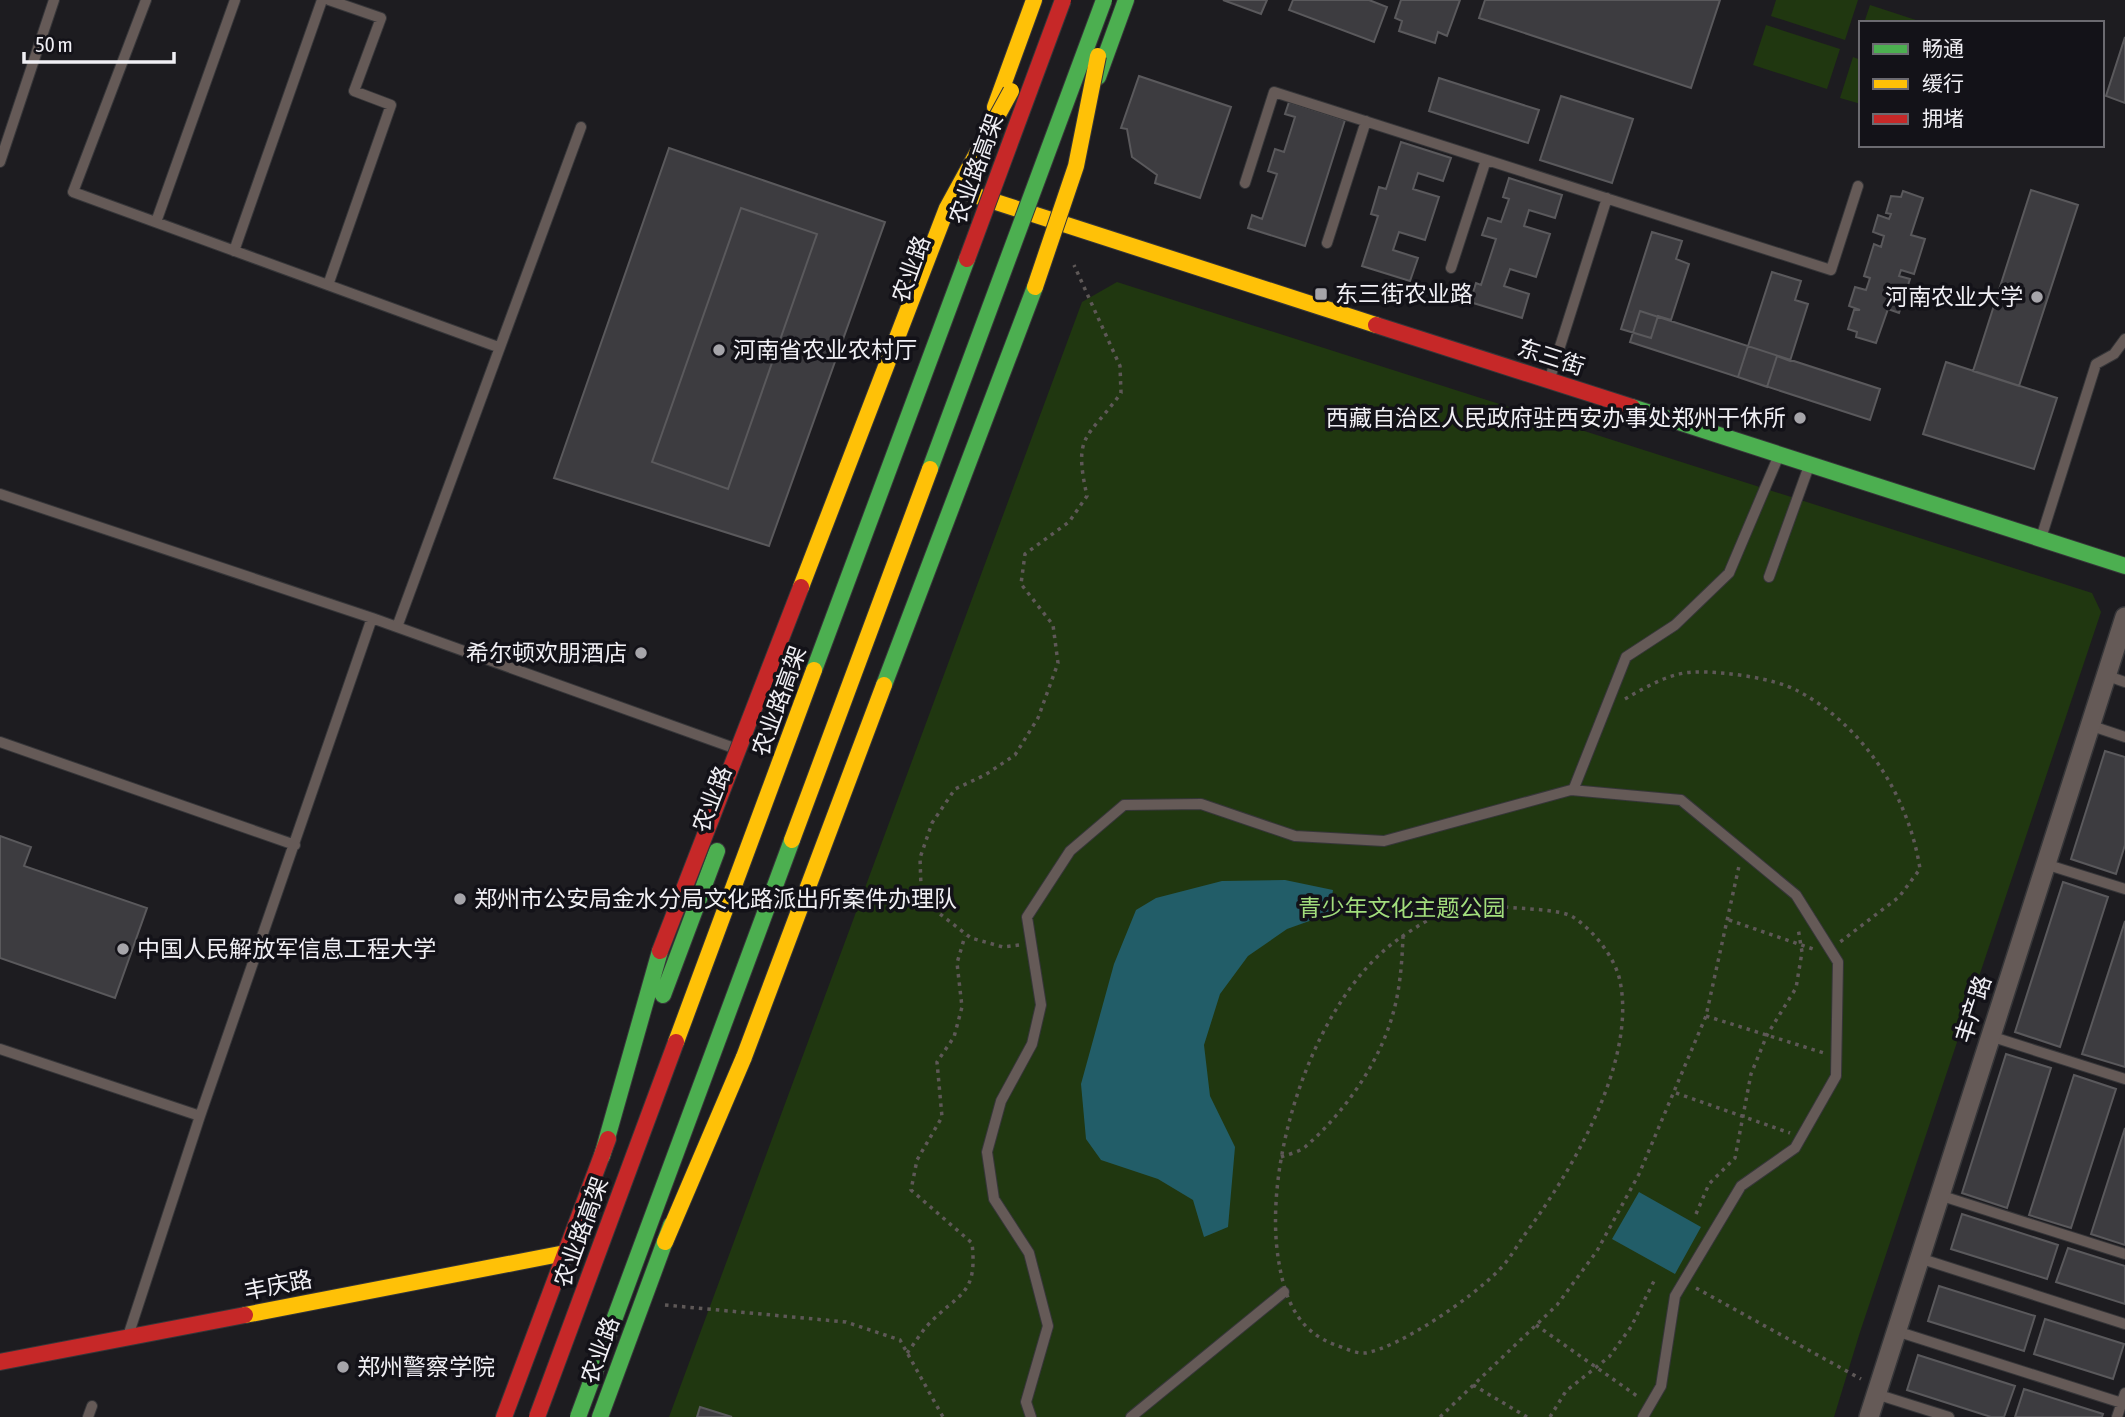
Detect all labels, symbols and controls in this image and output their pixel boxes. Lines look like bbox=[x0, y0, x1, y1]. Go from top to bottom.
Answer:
scale bar bbox=[24, 21, 175, 65]
legend bbox=[1859, 21, 2104, 147]
text: 50 m bbox=[35, 32, 73, 56]
text: 畅通 bbox=[1922, 36, 1964, 60]
text: 缓行 bbox=[1922, 71, 1964, 95]
text: 拥堵 bbox=[1922, 106, 1964, 130]
street label: 农业路高架 bbox=[944, 111, 1008, 227]
street label: 农业路 bbox=[887, 232, 935, 306]
place label: 东三街农业路 bbox=[1335, 281, 1473, 307]
place label: 河南农业大学 bbox=[1885, 284, 2023, 310]
marker: 东三街农业路 bbox=[1313, 286, 1329, 302]
marker: 河南农业大学 bbox=[2029, 289, 2045, 305]
street label: 东三街 bbox=[1514, 334, 1588, 380]
place label: 河南省农业农村厅 bbox=[733, 337, 917, 363]
marker: 河南省农业农村厅 bbox=[711, 342, 727, 358]
place label: 西藏自治区人民政府驻西安办事处郑州干休所 bbox=[1326, 405, 1786, 431]
marker: 西藏自治区人民政府驻西安办事处郑州干休所 bbox=[1792, 410, 1808, 426]
place label: 希尔顿欢朋酒店 bbox=[466, 640, 627, 666]
street label: 农业路高架 bbox=[747, 643, 811, 759]
marker: 希尔顿欢朋酒店 bbox=[633, 645, 649, 661]
street label: 农业路 bbox=[687, 762, 737, 836]
place label: 郑州市公安局金水分局文化路派出所案件办理队 bbox=[474, 886, 957, 912]
marker: 郑州市公安局金水分局文化路派出所案件办理队 bbox=[452, 891, 468, 907]
park label: 青少年文化主题公园 bbox=[1299, 895, 1506, 921]
place label: 中国人民解放军信息工程大学 bbox=[137, 936, 436, 962]
marker: 中国人民解放军信息工程大学 bbox=[115, 941, 131, 957]
street label: 丰产路 bbox=[1950, 972, 1996, 1046]
street label: 农业路高架 bbox=[549, 1174, 613, 1290]
street label: 丰庆路 bbox=[242, 1266, 314, 1304]
street label: 农业路 bbox=[576, 1313, 624, 1387]
place label: 郑州警察学院 bbox=[357, 1354, 495, 1380]
marker: 郑州警察学院 bbox=[335, 1359, 351, 1375]

